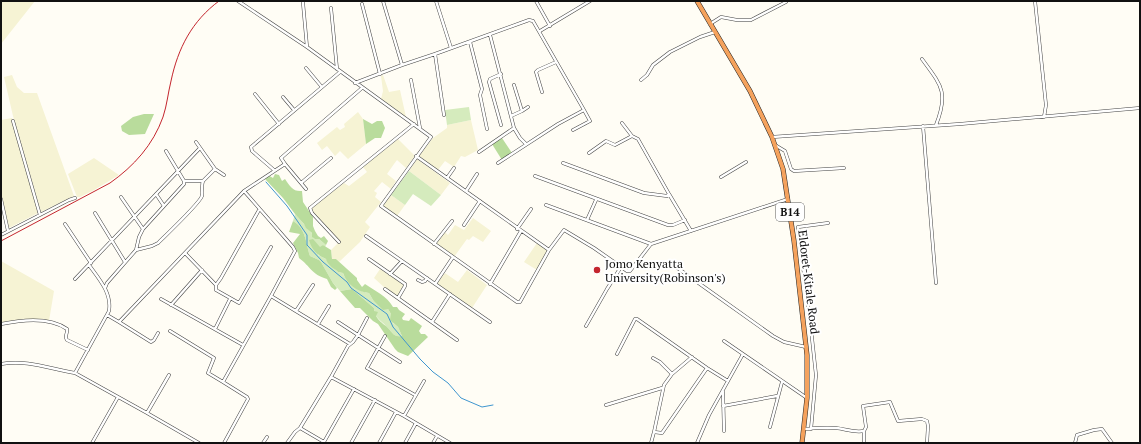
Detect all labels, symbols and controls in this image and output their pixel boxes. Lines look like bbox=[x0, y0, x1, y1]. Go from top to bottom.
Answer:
road number: B14 bbox=[776, 203, 804, 221]
street label: Eldoret-Kitale Road bbox=[795, 229, 823, 335]
place label: Jomo Kenyatta University(Robinson's) bbox=[605, 256, 726, 285]
marker: Jomo Kenyatta University(Robinson's) bbox=[592, 265, 602, 275]

